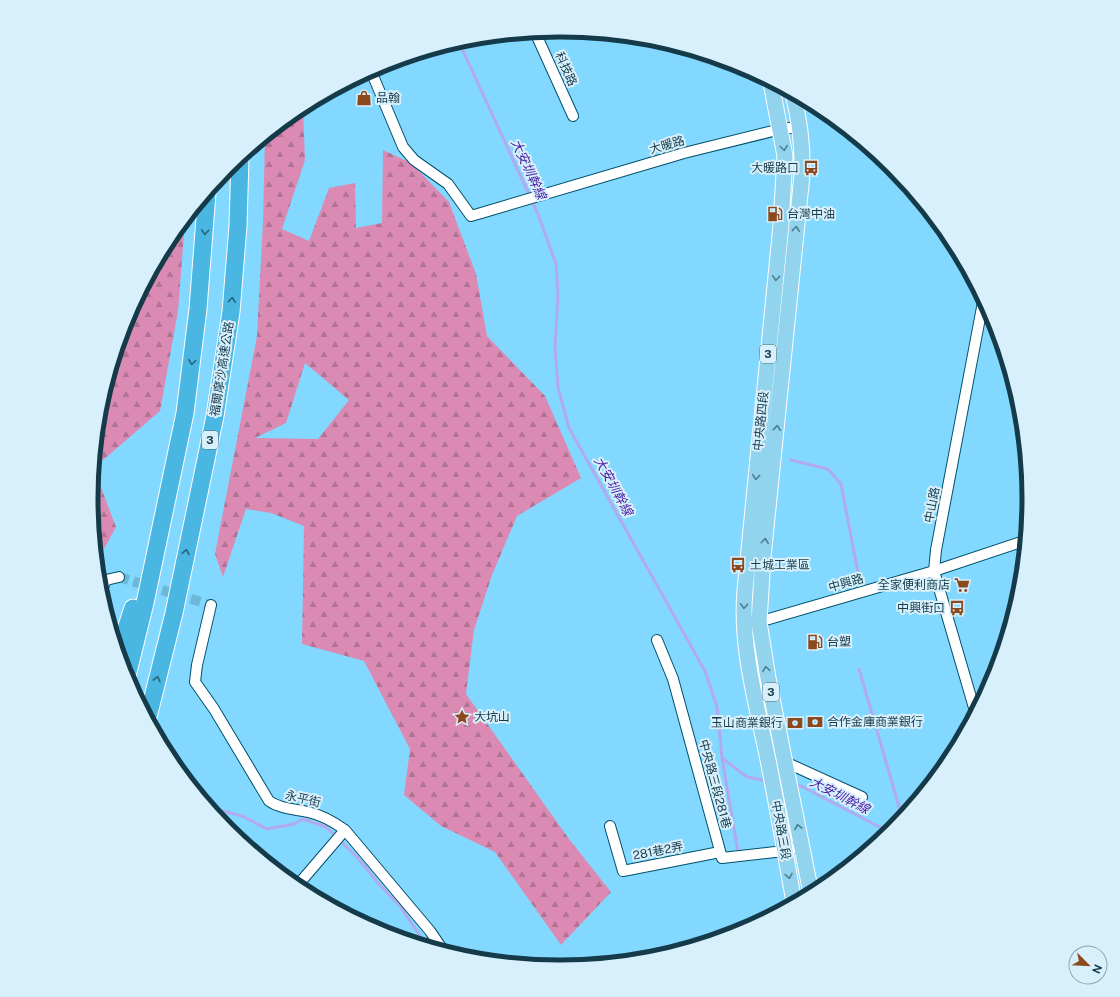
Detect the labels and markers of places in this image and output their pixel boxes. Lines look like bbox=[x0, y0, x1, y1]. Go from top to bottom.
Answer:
shop icon: 品翰 bbox=[355, 89, 373, 107]
place label: 品翰 bbox=[376, 91, 400, 105]
bus stop icon: 大暖路口 bbox=[802, 159, 820, 177]
place label: 大暖路口 bbox=[751, 161, 799, 175]
fuel station icon: 台灣中油 bbox=[766, 205, 784, 223]
place label: 台灣中油 bbox=[787, 207, 835, 221]
bus stop icon: 土城工業區 bbox=[729, 556, 747, 574]
place label: 土城工業區 bbox=[750, 558, 810, 572]
supermarket icon: 全家便利商店 bbox=[953, 576, 971, 594]
place label: 全家便利商店 bbox=[878, 578, 950, 592]
bus stop icon: 中興街口 bbox=[948, 599, 966, 617]
place label: 中興街口 bbox=[897, 601, 945, 615]
fuel station icon: 台塑 bbox=[806, 633, 824, 651]
place label: 台塑 bbox=[827, 635, 851, 649]
place icon: 大坑山 bbox=[453, 708, 471, 726]
place label: 大坑山 bbox=[474, 710, 510, 724]
bank icon: 合作金庫商業銀行 bbox=[806, 713, 824, 731]
bank icon: 玉山商業銀行 bbox=[786, 714, 804, 732]
place label: 合作金庫商業銀行 bbox=[827, 715, 923, 729]
place label: 玉山商業銀行 bbox=[711, 716, 783, 730]

